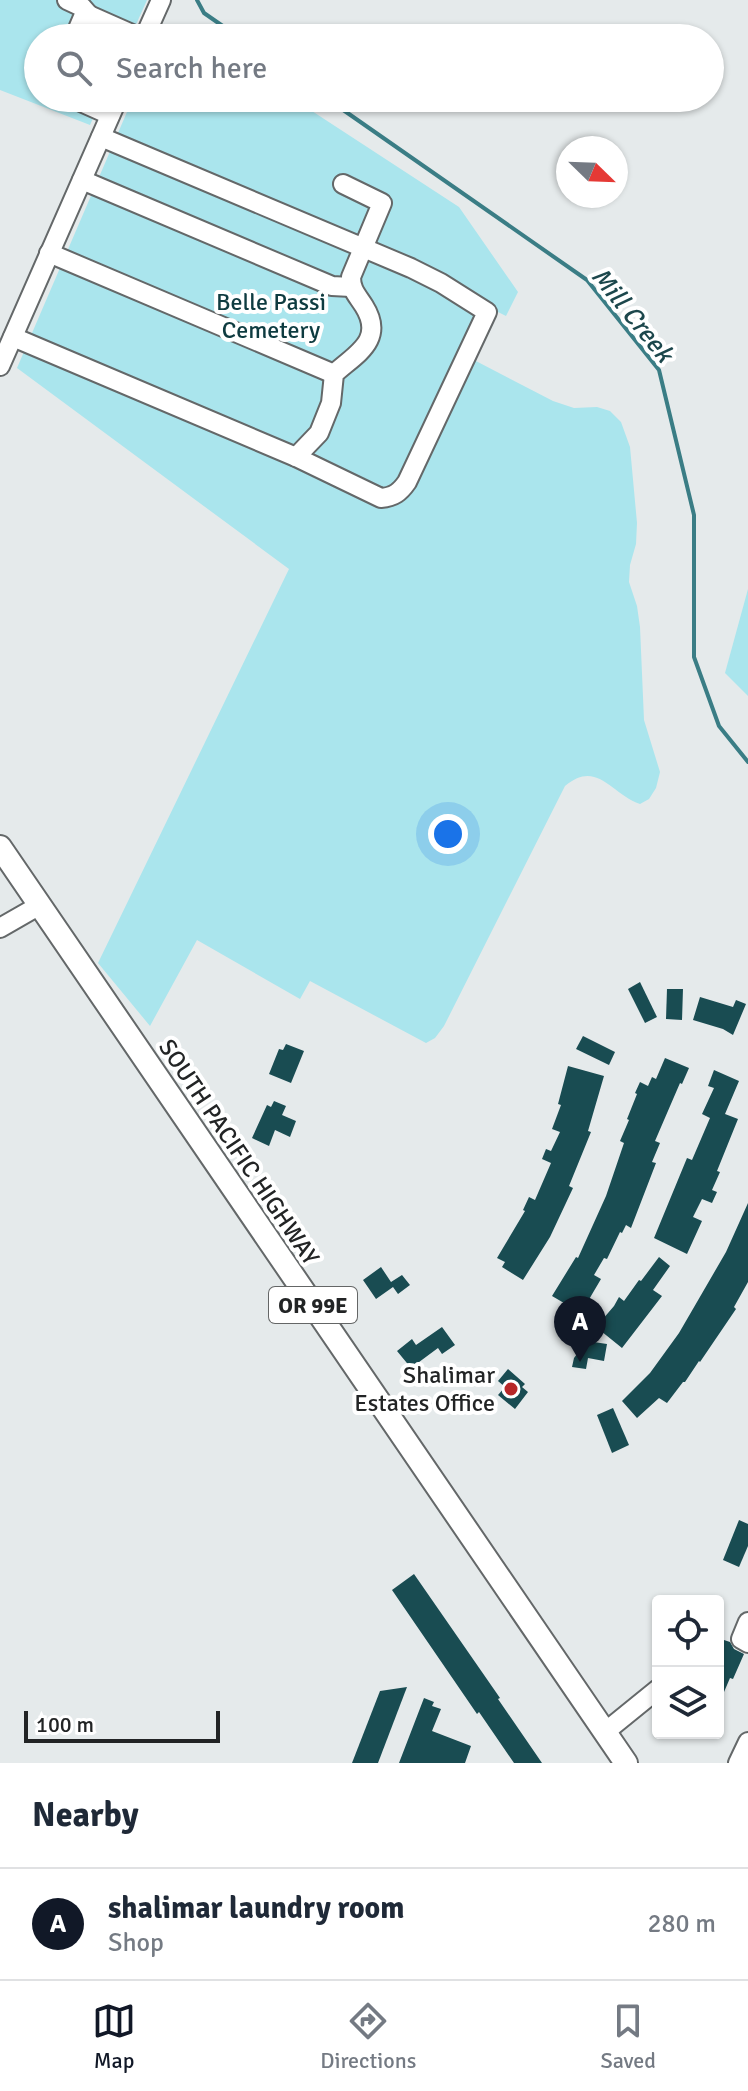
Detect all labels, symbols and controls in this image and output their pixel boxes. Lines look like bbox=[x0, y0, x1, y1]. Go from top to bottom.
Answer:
search box bbox=[24, 24, 724, 112]
icon: search bbox=[52, 46, 96, 90]
text: Search here bbox=[116, 50, 267, 87]
north arrow bbox=[556, 136, 628, 208]
water label: Mill Creek bbox=[584, 261, 681, 370]
park label: Belle Passi Cemetery bbox=[216, 287, 326, 345]
your location bbox=[428, 814, 468, 854]
street label: SOUTH PACIFIC HIGHWAY bbox=[152, 1033, 326, 1271]
road number: OR 99E bbox=[269, 1287, 357, 1323]
pin: A bbox=[554, 1296, 606, 1362]
place label: Shalimar Estates Office bbox=[354, 1360, 495, 1418]
marker: Shalimar Estates Office bbox=[502, 1380, 520, 1398]
map controls bbox=[652, 1595, 724, 1739]
button: locate bbox=[652, 1595, 724, 1667]
button: layers bbox=[652, 1667, 724, 1739]
scale bar bbox=[24, 1707, 220, 1743]
text: 100 m bbox=[36, 1711, 94, 1738]
text: Nearby bbox=[32, 1794, 139, 1836]
text: shalimar laundry room bbox=[108, 1890, 404, 1927]
text: A bbox=[50, 1908, 66, 1940]
text: 280 m bbox=[647, 1908, 716, 1940]
text: Shop bbox=[108, 1927, 164, 1959]
tab: Map bbox=[92, 1999, 136, 2074]
tab: Directions bbox=[320, 1999, 416, 2074]
tab: Saved bbox=[601, 1999, 656, 2074]

